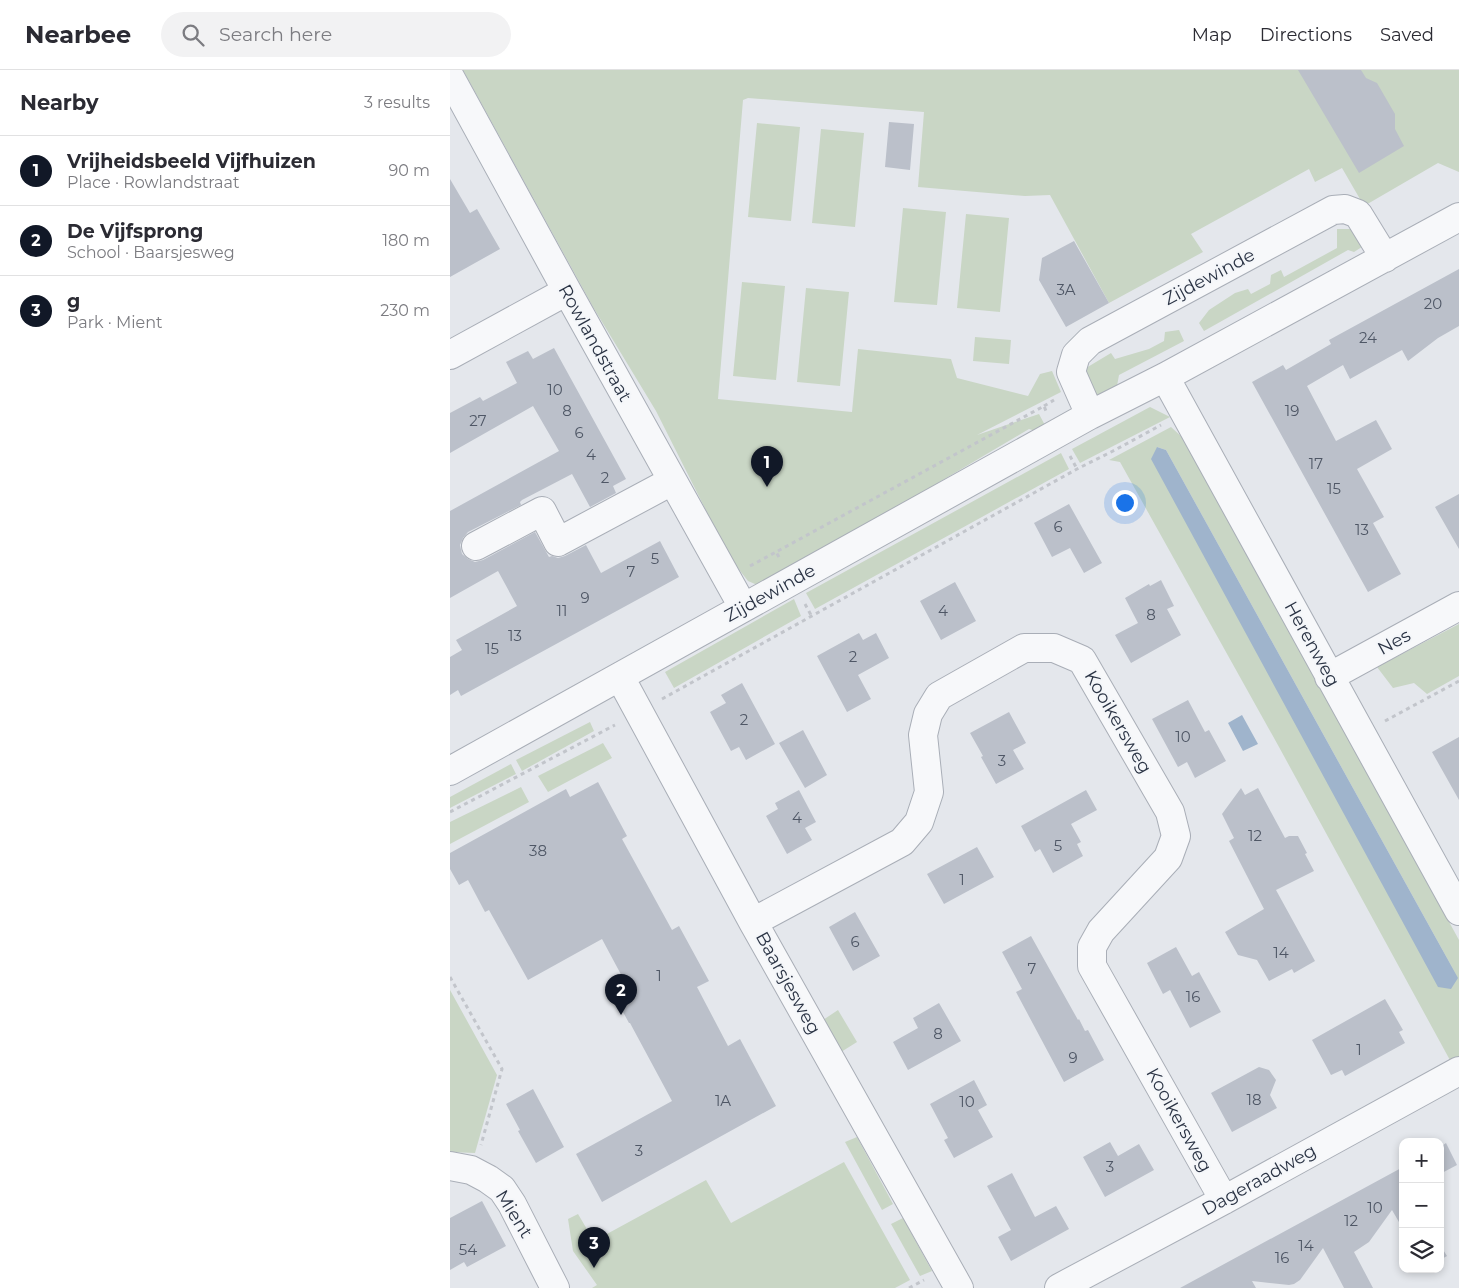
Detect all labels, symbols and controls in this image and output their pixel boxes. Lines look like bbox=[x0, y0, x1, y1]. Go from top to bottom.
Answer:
search box bbox=[161, 12, 511, 57]
text: Nearbee bbox=[25, 20, 131, 49]
icon: search bbox=[179, 21, 207, 49]
text: Search here bbox=[219, 23, 332, 46]
text: Map bbox=[1192, 24, 1232, 46]
text: Directions bbox=[1260, 24, 1352, 46]
text: Saved bbox=[1380, 24, 1434, 46]
text: Nearby bbox=[20, 90, 99, 115]
text: 3 results bbox=[364, 93, 430, 112]
text: Vrijheidsbeeld Vijfhuizen bbox=[67, 150, 316, 173]
text: 1 bbox=[33, 161, 39, 180]
text: 90 m bbox=[388, 161, 430, 180]
text: Place · Rowlandstraat bbox=[67, 173, 239, 192]
text: De Vijfsprong bbox=[67, 220, 203, 243]
text: 2 bbox=[31, 231, 41, 250]
text: 180 m bbox=[382, 231, 430, 250]
text: School · Baarsjesweg bbox=[67, 243, 235, 262]
street label: Zijdewinde bbox=[1160, 244, 1259, 310]
street label: Rowlandstraat bbox=[554, 280, 636, 406]
house number: 3A bbox=[1056, 280, 1076, 299]
text: g bbox=[67, 290, 80, 313]
house number: 20 bbox=[1424, 294, 1442, 313]
text: 3 bbox=[31, 301, 41, 320]
text: 230 m bbox=[380, 301, 430, 320]
text: Park · Mient bbox=[67, 313, 163, 332]
house number: 24 bbox=[1359, 328, 1377, 347]
house number: 10 bbox=[547, 380, 563, 399]
house number: 8 bbox=[562, 401, 572, 420]
house number: 19 bbox=[1285, 401, 1299, 420]
house number: 27 bbox=[469, 411, 487, 430]
house number: 6 bbox=[574, 423, 584, 442]
house number: 4 bbox=[586, 445, 596, 464]
pin: 1 bbox=[751, 446, 783, 487]
house number: 17 bbox=[1309, 454, 1323, 473]
house number: 2 bbox=[601, 468, 609, 487]
house number: 15 bbox=[1327, 479, 1341, 498]
your location bbox=[1112, 490, 1138, 516]
house number: 6 bbox=[1053, 517, 1063, 536]
house number: 13 bbox=[1355, 520, 1369, 539]
house number: 5 bbox=[651, 549, 659, 568]
street label: Zijdewinde bbox=[721, 559, 819, 627]
house number: 7 bbox=[627, 562, 636, 581]
house number: 9 bbox=[580, 588, 590, 607]
street label: Herenweg bbox=[1280, 598, 1344, 690]
house number: 11 bbox=[557, 601, 567, 620]
house number: 4 bbox=[938, 601, 948, 620]
house number: 8 bbox=[1146, 605, 1156, 624]
street label: Nes bbox=[1374, 624, 1415, 660]
house number: 13 bbox=[508, 626, 522, 645]
house number: 15 bbox=[485, 639, 499, 658]
house number: 2 bbox=[849, 647, 857, 666]
street label: Kooikersweg bbox=[1080, 666, 1156, 778]
house number: 2 bbox=[740, 710, 748, 729]
house number: 10 bbox=[1175, 727, 1191, 746]
house number: 3 bbox=[998, 751, 1006, 770]
house number: 4 bbox=[792, 808, 802, 827]
house number: 12 bbox=[1248, 826, 1262, 845]
house number: 5 bbox=[1054, 836, 1062, 855]
house number: 38 bbox=[529, 841, 547, 860]
house number: 1 bbox=[959, 870, 965, 889]
street label: Baarsjesweg bbox=[751, 928, 825, 1038]
house number: 6 bbox=[850, 932, 860, 951]
house number: 14 bbox=[1273, 943, 1289, 962]
house number: 7 bbox=[1028, 959, 1037, 978]
house number: 1 bbox=[656, 966, 662, 985]
pin: 2 bbox=[605, 974, 637, 1015]
house number: 16 bbox=[1186, 987, 1200, 1006]
house number: 8 bbox=[933, 1024, 943, 1043]
house number: 1 bbox=[1356, 1040, 1362, 1059]
house number: 9 bbox=[1068, 1048, 1078, 1067]
street label: Kooikersweg bbox=[1141, 1064, 1217, 1176]
house number: 18 bbox=[1247, 1090, 1262, 1109]
house number: 1A bbox=[715, 1091, 731, 1110]
house number: 10 bbox=[959, 1092, 975, 1111]
map controls bbox=[1399, 1138, 1444, 1273]
button: + bbox=[1399, 1138, 1444, 1183]
street label: Dageraadweg bbox=[1198, 1140, 1320, 1220]
house number: 3 bbox=[635, 1141, 643, 1160]
house number: 3 bbox=[1106, 1157, 1114, 1176]
button: − bbox=[1399, 1183, 1444, 1228]
street label: Mient bbox=[491, 1186, 537, 1242]
house number: 10 bbox=[1367, 1198, 1383, 1217]
house number: 12 bbox=[1344, 1211, 1358, 1230]
pin: 3 bbox=[578, 1227, 610, 1268]
button: layers bbox=[1399, 1228, 1444, 1273]
house number: 14 bbox=[1298, 1236, 1314, 1255]
house number: 54 bbox=[459, 1240, 477, 1259]
house number: 16 bbox=[1275, 1248, 1289, 1267]

